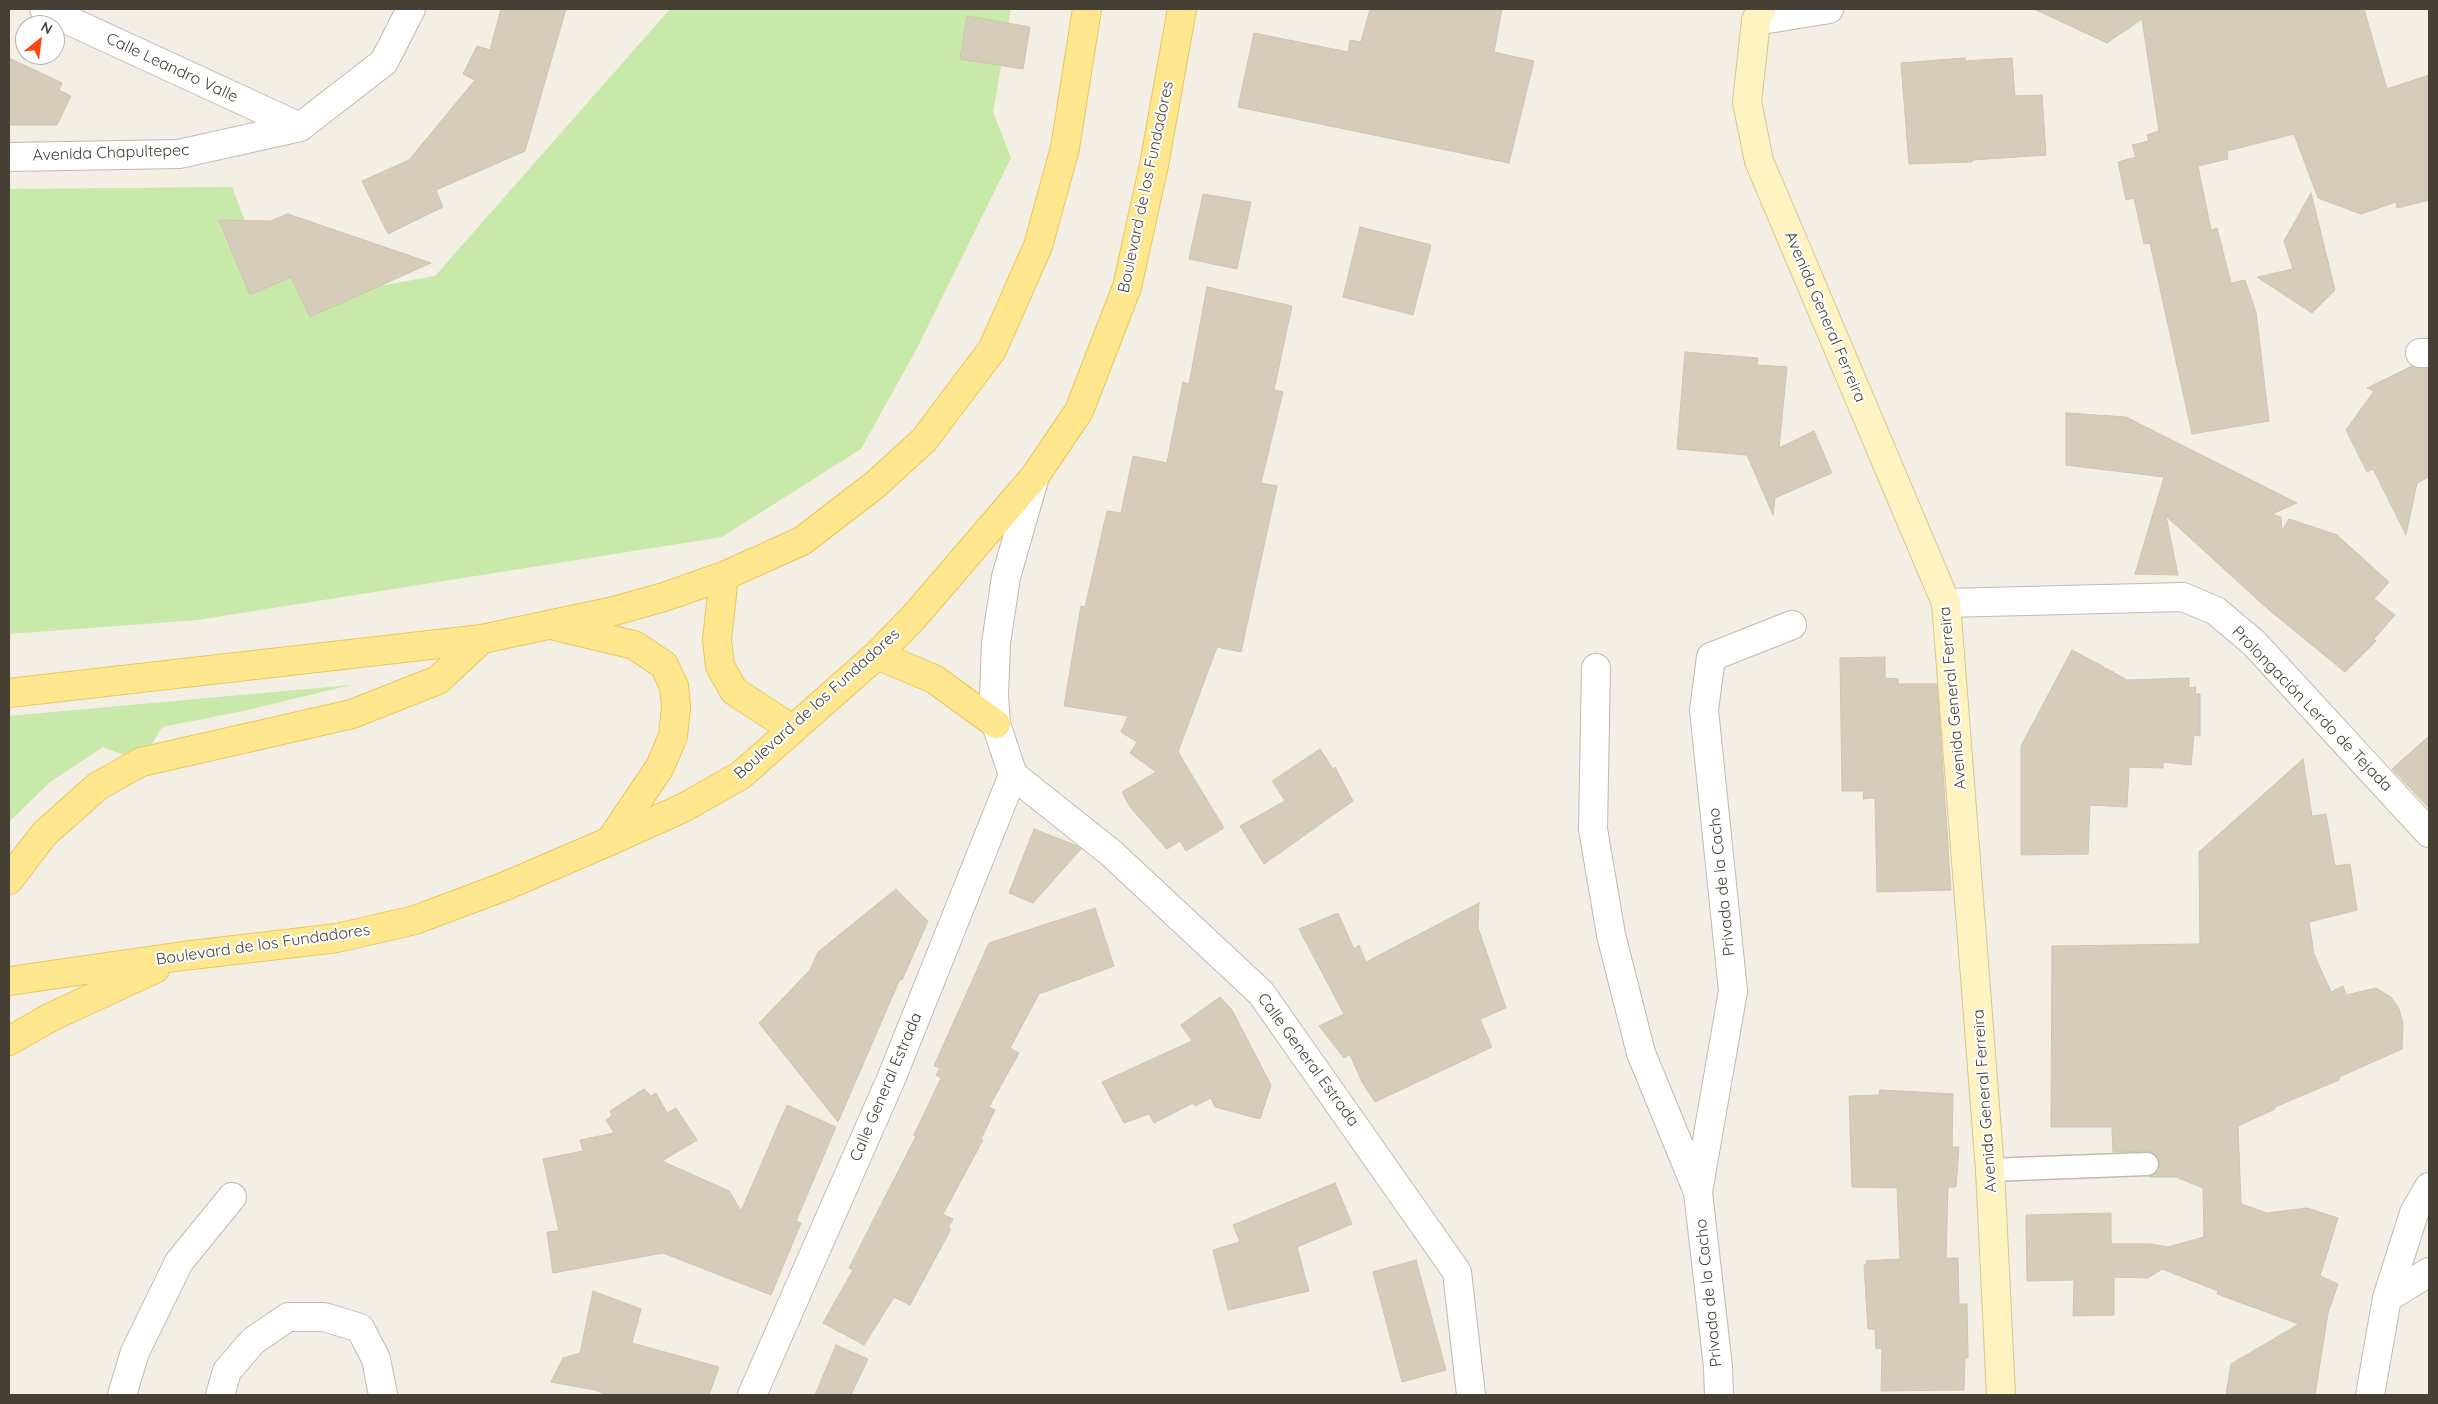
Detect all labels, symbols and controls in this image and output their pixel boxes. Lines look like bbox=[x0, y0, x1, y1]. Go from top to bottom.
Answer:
north arrow bbox=[15, 15, 65, 65]
text: N bbox=[38, 17, 56, 38]
street label: Calle Leandro Valle bbox=[103, 29, 241, 107]
street label: Boulevard de los Fundadores bbox=[1114, 79, 1178, 295]
street label: Avenida Chapultepec bbox=[32, 141, 190, 165]
street label: Avenida General Ferreira bbox=[1780, 229, 1870, 405]
street label: Avenida General Ferreira bbox=[1935, 606, 1971, 790]
street label: Prolongación Lerdo de Tejada bbox=[2228, 622, 2396, 796]
street label: Boulevard de los Fundadores bbox=[730, 625, 904, 783]
street label: Privada de la Cacho bbox=[1705, 807, 1739, 957]
street label: Boulevard de los Fundadores bbox=[155, 920, 371, 970]
street label: Calle General Estrada bbox=[1253, 990, 1363, 1130]
street label: Avenida General Ferreira bbox=[1969, 1009, 2001, 1193]
street label: Calle General Estrada bbox=[846, 1010, 926, 1164]
street label: Privada de la Cacho bbox=[1692, 1218, 1726, 1368]

